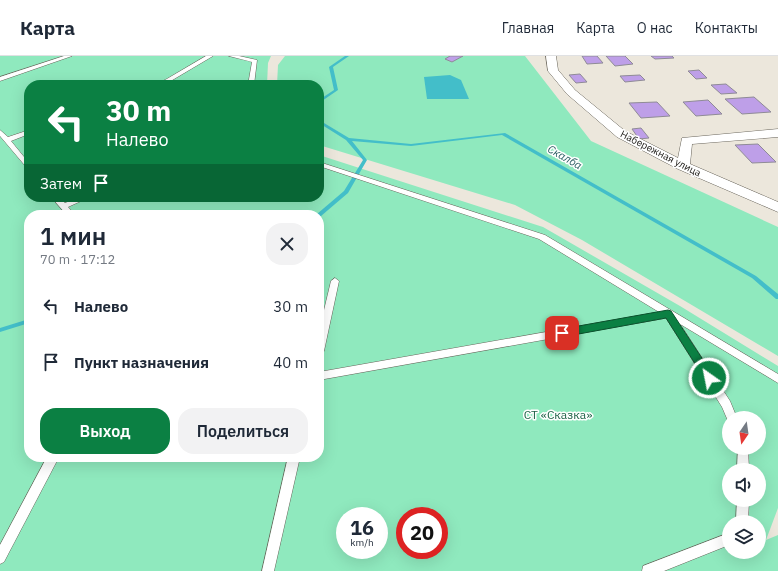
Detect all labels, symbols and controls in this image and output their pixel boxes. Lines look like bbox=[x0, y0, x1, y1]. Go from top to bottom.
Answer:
text: Карта bbox=[20, 16, 75, 40]
text: Главная bbox=[502, 19, 554, 37]
text: Карта bbox=[576, 19, 615, 37]
text: О нас bbox=[637, 19, 673, 37]
text: Контакты bbox=[695, 19, 758, 37]
text: 30 m bbox=[106, 92, 171, 129]
icon: left bbox=[40, 96, 92, 148]
street label: Набережная улица bbox=[618, 127, 704, 180]
text: Налево bbox=[106, 128, 169, 151]
water label: Скалба bbox=[545, 142, 585, 172]
icon: arrive bbox=[90, 172, 112, 194]
text: Затем bbox=[40, 174, 82, 193]
text: 1 мин bbox=[40, 220, 106, 252]
button: close bbox=[266, 223, 308, 265]
text: 70 m · 17:12 bbox=[40, 251, 115, 268]
icon: left bbox=[40, 295, 62, 317]
text: Налево bbox=[74, 297, 128, 316]
text: 30 m bbox=[273, 297, 308, 316]
pin bbox=[545, 316, 579, 350]
icon: arrive bbox=[551, 322, 573, 344]
icon: arrive bbox=[40, 351, 62, 373]
text: Пункт назначения bbox=[74, 353, 209, 372]
text: 40 m bbox=[273, 353, 308, 372]
position arrow bbox=[688, 357, 730, 399]
park label: СТ «Сказка» bbox=[524, 407, 592, 422]
button: Выход bbox=[40, 408, 170, 454]
button: Поделиться bbox=[178, 408, 308, 454]
north arrow bbox=[722, 411, 766, 455]
map controls bbox=[722, 411, 766, 559]
button: sound bbox=[722, 463, 766, 507]
speed limit sign: 20 bbox=[396, 507, 448, 559]
text: 16 bbox=[350, 514, 374, 541]
button: layers bbox=[722, 515, 766, 559]
text: km/h bbox=[350, 536, 374, 549]

